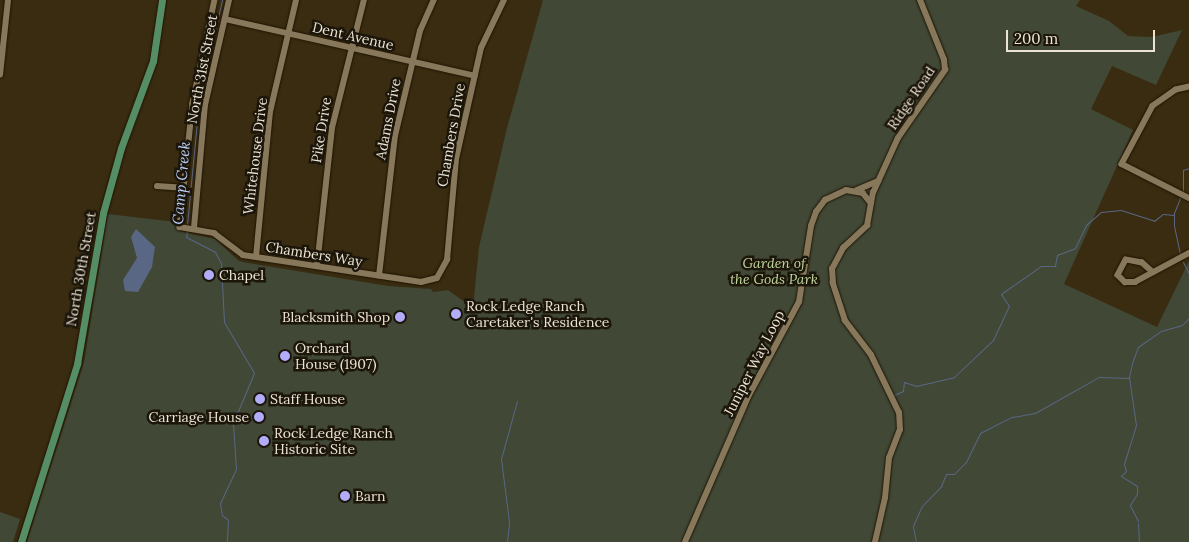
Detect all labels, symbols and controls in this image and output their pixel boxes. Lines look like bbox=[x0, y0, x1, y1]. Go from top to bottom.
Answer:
street label: North 31st Street bbox=[183, 13, 221, 125]
street label: Dent Avenue bbox=[311, 18, 395, 54]
scale bar bbox=[1009, 20, 1158, 52]
text: 200 m bbox=[1014, 29, 1058, 48]
street label: Ridge Road bbox=[884, 63, 938, 133]
street label: Adams Drive bbox=[372, 77, 404, 161]
street label: Chambers Drive bbox=[434, 82, 468, 188]
street label: Pike Drive bbox=[308, 96, 334, 164]
street label: Whitehouse Drive bbox=[240, 97, 270, 215]
water label: Camp Creek bbox=[168, 141, 194, 225]
street label: North 30th Street bbox=[63, 210, 99, 328]
street label: Chambers Way bbox=[264, 238, 364, 270]
park label: Garden of the Gods Park bbox=[730, 255, 818, 288]
place label: Chapel bbox=[219, 267, 264, 283]
marker: Chapel bbox=[203, 269, 215, 281]
place label: Rock Ledge Ranch Caretaker's Residence bbox=[466, 298, 609, 331]
street label: Juniper Way Loop bbox=[720, 307, 788, 419]
marker: Rock Ledge Ranch Caretaker's Residence bbox=[450, 308, 462, 320]
place label: Blacksmith Shop bbox=[282, 309, 390, 325]
marker: Blacksmith Shop bbox=[394, 311, 406, 323]
place label: Orchard House (1907) bbox=[295, 340, 376, 372]
marker: Orchard House (1907) bbox=[279, 350, 291, 362]
place label: Staff House bbox=[270, 391, 345, 407]
marker: Staff House bbox=[254, 393, 266, 405]
place label: Carriage House bbox=[149, 409, 249, 425]
marker: Carriage House bbox=[253, 411, 265, 423]
place label: Rock Ledge Ranch Historic Site bbox=[274, 425, 393, 458]
marker: Rock Ledge Ranch Historic Site bbox=[258, 435, 270, 447]
place label: Barn bbox=[355, 488, 385, 504]
marker: Barn bbox=[339, 490, 351, 502]

